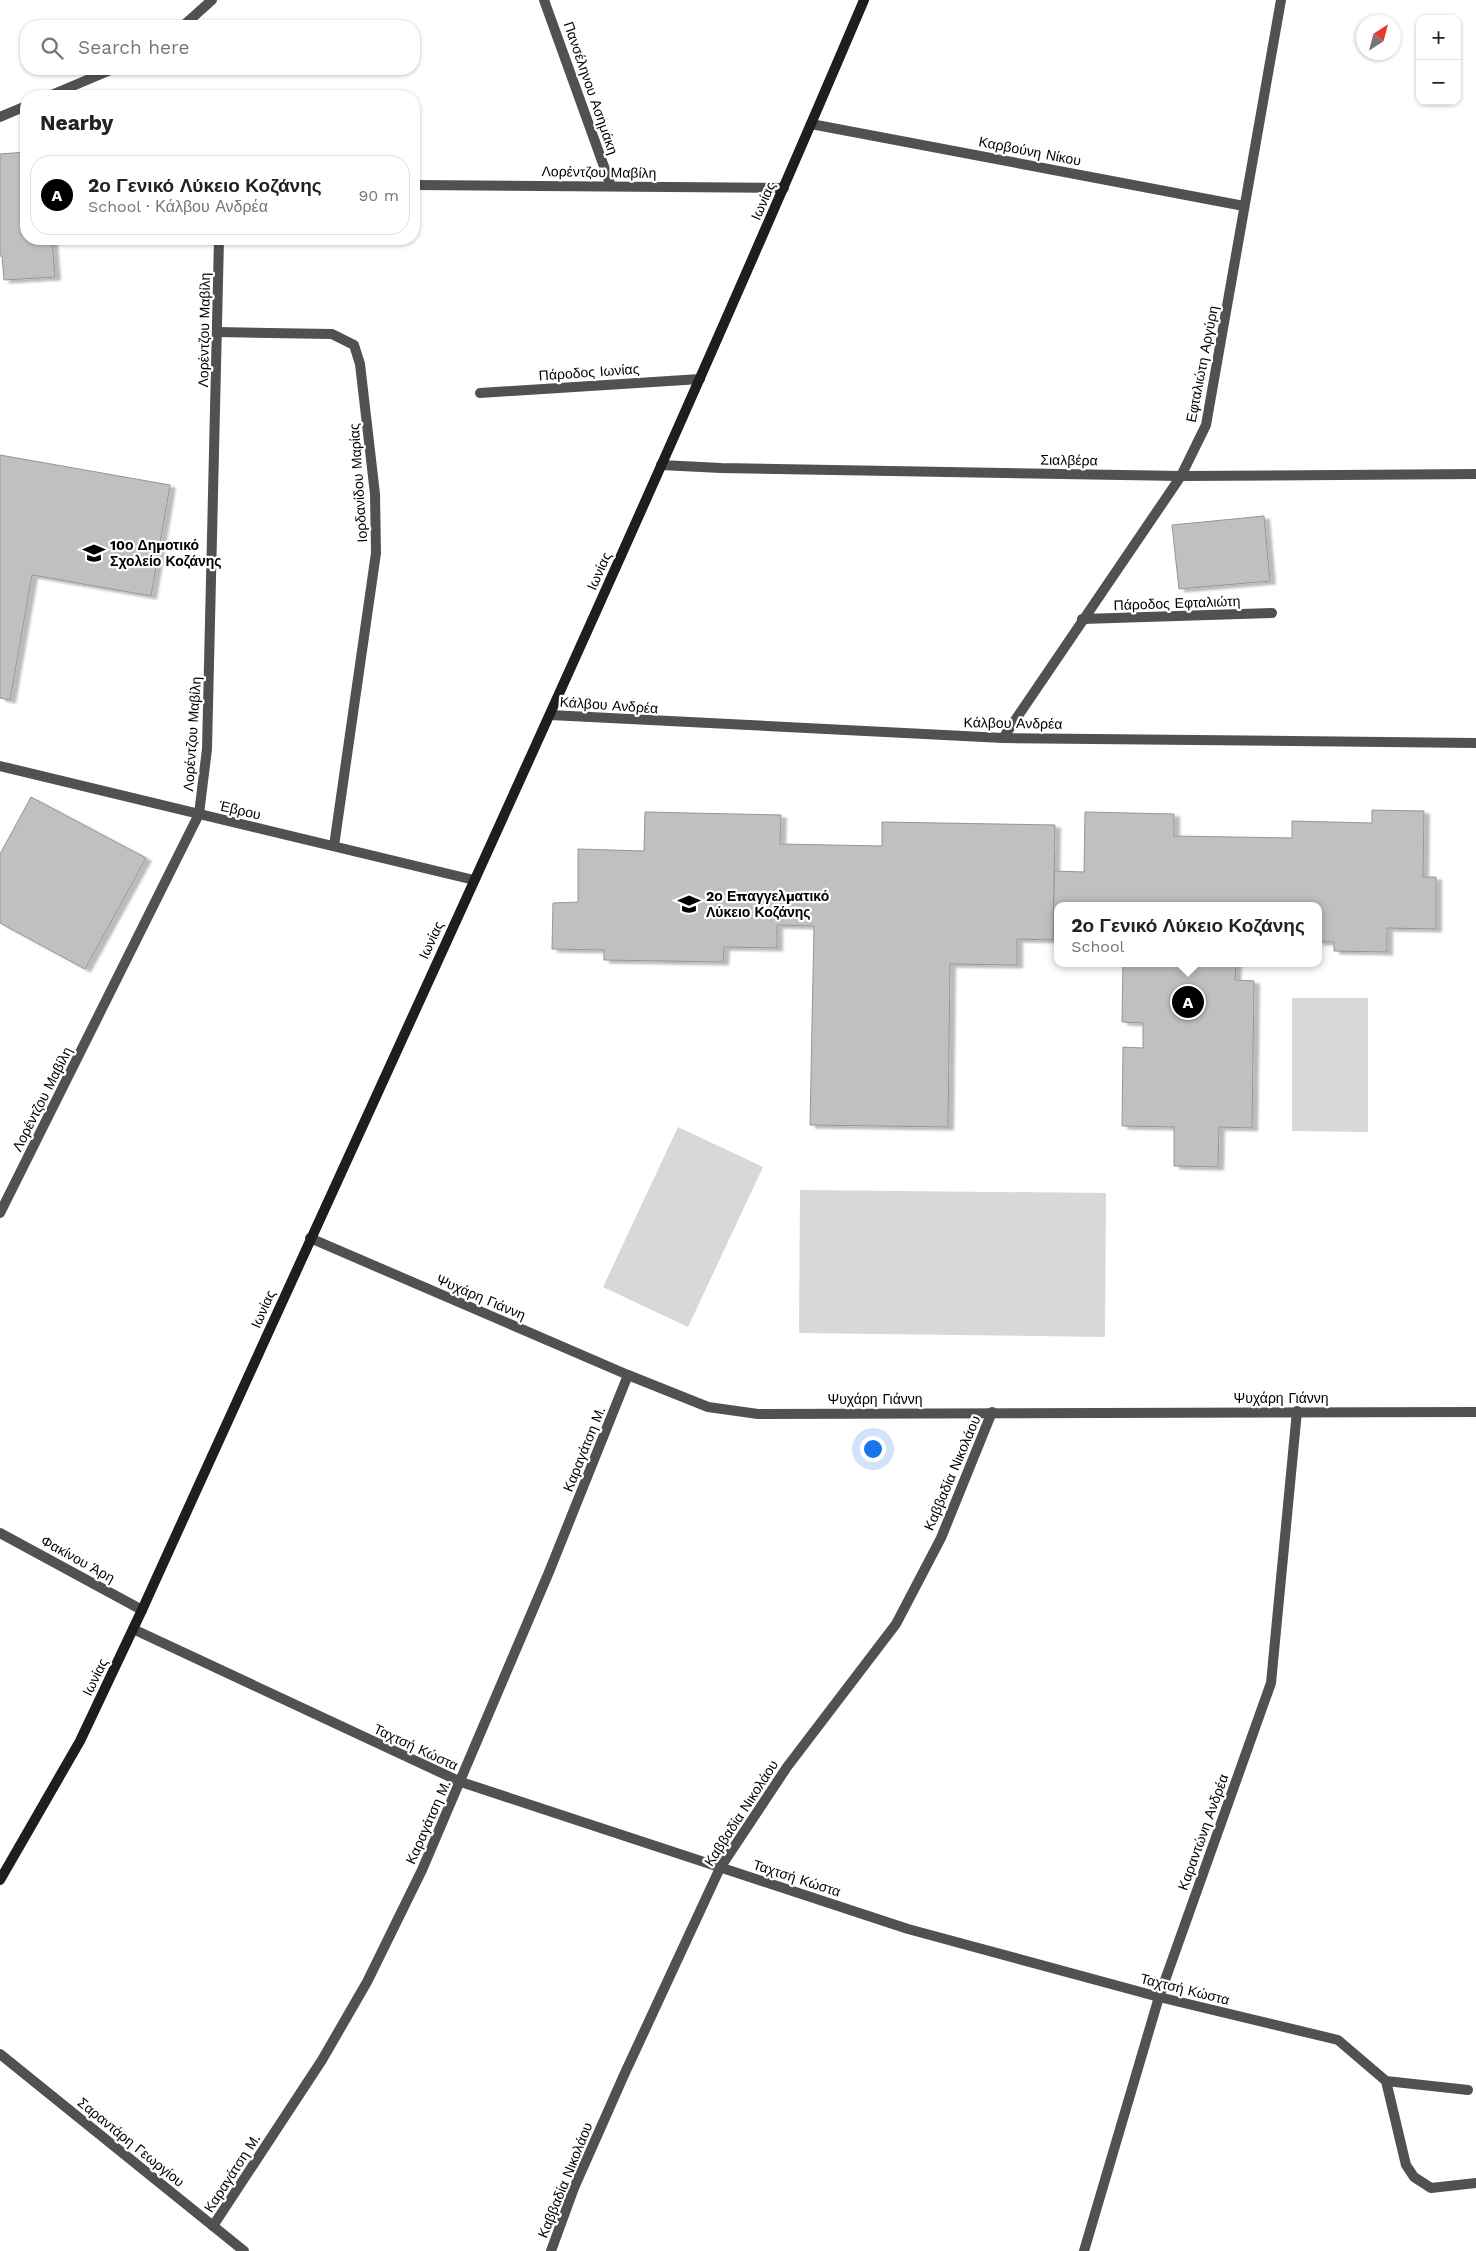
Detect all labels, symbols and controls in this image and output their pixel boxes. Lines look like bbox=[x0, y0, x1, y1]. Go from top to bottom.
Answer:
north arrow bbox=[1356, 15, 1401, 60]
map controls bbox=[1416, 15, 1461, 105]
button: + bbox=[1416, 15, 1461, 60]
street label: Πανσέληνου Ασημάκη bbox=[561, 19, 621, 157]
search box bbox=[20, 20, 420, 75]
icon: search bbox=[38, 34, 66, 62]
text: Search here bbox=[78, 36, 189, 59]
button: − bbox=[1416, 60, 1461, 105]
text: Nearby bbox=[40, 110, 113, 135]
street label: Καρβούνη Νίκου bbox=[978, 133, 1082, 169]
street label: Λορέντζου Μαβίλη bbox=[541, 163, 657, 181]
text: 2ο Γενικό Λύκειο Κοζάνης bbox=[88, 174, 322, 197]
street label: Ιωνίας bbox=[748, 179, 778, 222]
text: A bbox=[52, 186, 62, 205]
text: 90 m bbox=[358, 186, 399, 205]
text: School · Κάλβου Ανδρέα bbox=[88, 197, 268, 216]
street label: Λορέντζου Μαβίλη bbox=[195, 272, 213, 388]
street label: Εφταλιώτη Αργύρη bbox=[1183, 304, 1221, 424]
street label: Πάροδος Ιωνίας bbox=[538, 360, 640, 383]
street label: Ιορδανίδου Μαρίας bbox=[346, 423, 370, 543]
street label: Σιαλβέρα bbox=[1040, 452, 1098, 468]
place label: 10ο Δημοτικό Σχολείο Κοζάνης bbox=[110, 537, 222, 569]
school or university icon: 10ο Δημοτικό Σχολείο Κοζάνης bbox=[81, 540, 107, 566]
street label: Ιωνίας bbox=[584, 549, 614, 592]
street label: Πάροδος Εφταλιώτη bbox=[1113, 593, 1241, 613]
street label: Λορέντζου Μαβίλη bbox=[180, 676, 204, 792]
street label: Κάλβου Ανδρέα bbox=[559, 694, 659, 716]
street label: Κάλβου Ανδρέα bbox=[964, 714, 1062, 732]
street label: Έβρου bbox=[217, 797, 262, 823]
place label: 2ο Επαγγελματικό Λύκειο Κοζάνης bbox=[706, 888, 829, 920]
school or university icon: 2ο Επαγγελματικό Λύκειο Κοζάνης bbox=[676, 891, 702, 917]
popup bbox=[1054, 902, 1322, 967]
text: 2ο Γενικό Λύκειο Κοζάνης bbox=[1071, 914, 1305, 937]
street label: Ιωνίας bbox=[415, 918, 447, 961]
text: School bbox=[1071, 937, 1124, 956]
pin: A bbox=[1172, 983, 1204, 1021]
street label: Λορέντζου Μαβίλη bbox=[9, 1044, 75, 1154]
street label: Ψυχάρη Γιάννη bbox=[434, 1271, 528, 1323]
street label: Ιωνίας bbox=[248, 1287, 278, 1330]
street label: Ψυχάρη Γιάννη bbox=[1233, 1390, 1329, 1406]
street label: Ψυχάρη Γιάννη bbox=[827, 1391, 923, 1407]
street label: Καραγάτση Μ. bbox=[560, 1404, 608, 1494]
street label: Καββαδία Νικολάου bbox=[921, 1413, 983, 1533]
your location bbox=[860, 1436, 886, 1462]
street label: Φακίνου Άρη bbox=[38, 1532, 118, 1586]
street label: Ιωνίας bbox=[79, 1655, 111, 1698]
street label: Ταχτσή Κώστα bbox=[371, 1720, 461, 1774]
street label: Καββαδία Νικολάου bbox=[701, 1757, 781, 1869]
street label: Καραντώνη Ανδρέα bbox=[1175, 1772, 1231, 1892]
street label: Καραγάτση Μ. bbox=[402, 1777, 454, 1867]
street label: Ταχτσή Κώστα bbox=[751, 1856, 843, 1900]
street label: Ταχτσή Κώστα bbox=[1139, 1970, 1231, 2008]
street label: Σαραντάρη Γεωργίου bbox=[75, 2094, 187, 2190]
street label: Καββαδία Νικολάου bbox=[535, 2120, 595, 2240]
street label: Καραγάτση Μ. bbox=[201, 2131, 263, 2215]

